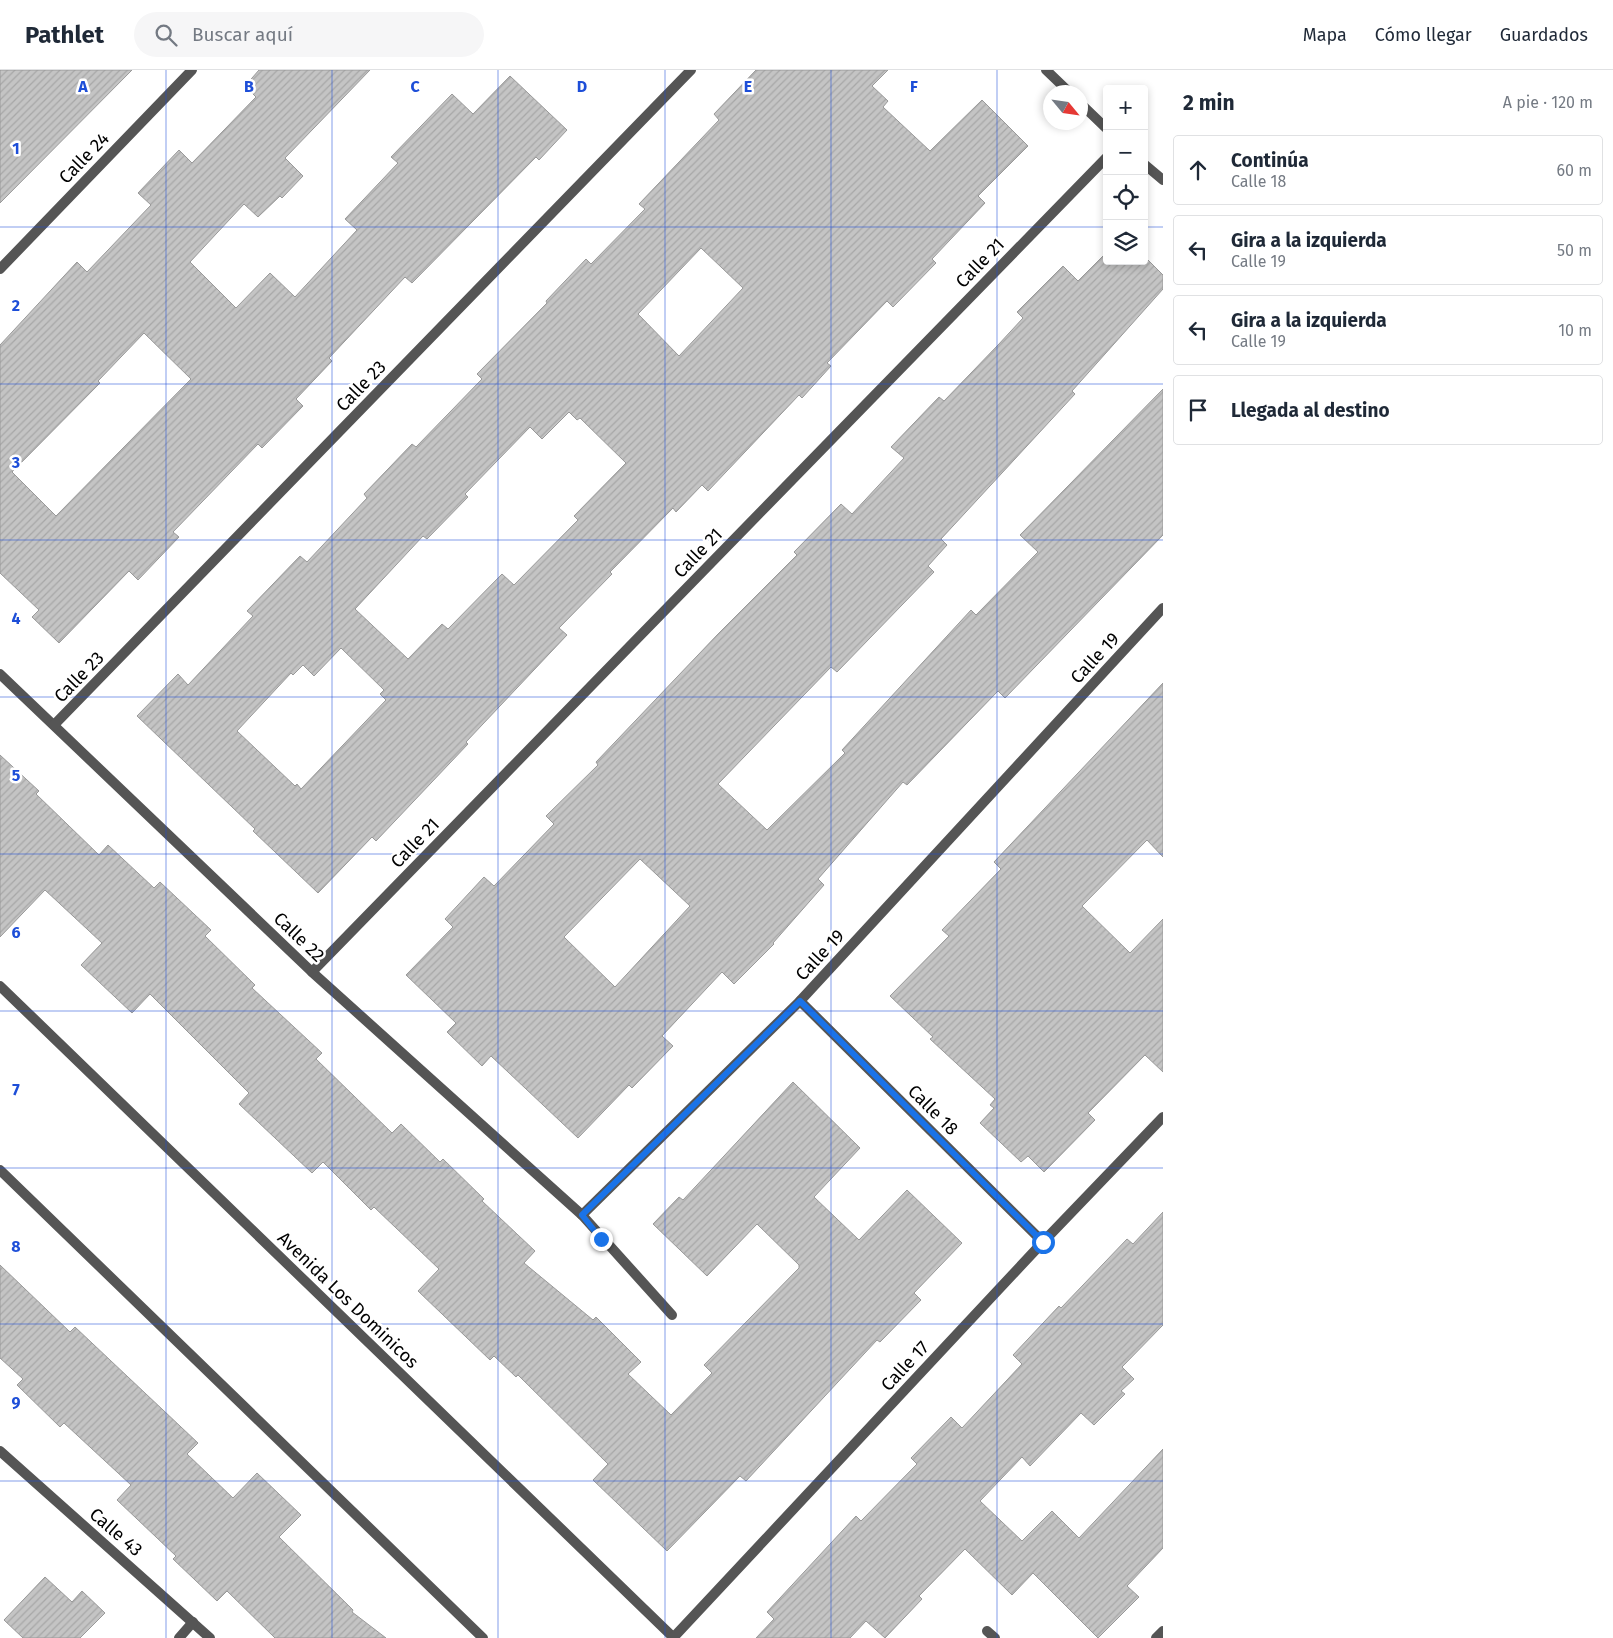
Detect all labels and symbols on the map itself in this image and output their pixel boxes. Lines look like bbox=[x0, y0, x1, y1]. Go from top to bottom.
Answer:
text: A bbox=[77, 77, 88, 96]
text: B bbox=[244, 77, 254, 96]
text: C bbox=[410, 77, 420, 96]
text: D bbox=[577, 77, 587, 96]
text: E bbox=[744, 77, 752, 96]
text: F bbox=[910, 77, 918, 96]
north arrow bbox=[1043, 85, 1088, 130]
street label: Calle 24 bbox=[54, 128, 114, 188]
text: 1 bbox=[12, 139, 20, 158]
street label: Calle 21 bbox=[951, 233, 1009, 293]
text: 2 bbox=[12, 296, 20, 315]
street label: Calle 23 bbox=[331, 356, 391, 416]
text: 3 bbox=[11, 453, 20, 472]
street label: Calle 21 bbox=[669, 523, 727, 583]
text: 4 bbox=[11, 609, 21, 628]
street label: Calle 19 bbox=[1066, 628, 1124, 688]
street label: Calle 23 bbox=[49, 647, 109, 707]
text: 5 bbox=[12, 766, 21, 785]
street label: Calle 21 bbox=[386, 813, 444, 873]
street label: Calle 22 bbox=[269, 907, 329, 967]
text: 6 bbox=[11, 923, 21, 942]
street label: Calle 19 bbox=[791, 925, 849, 985]
text: 7 bbox=[12, 1080, 20, 1099]
street label: Calle 18 bbox=[903, 1080, 963, 1140]
street label: Avenida Los Dominicos bbox=[273, 1227, 423, 1373]
route end bbox=[590, 1228, 613, 1251]
route start bbox=[1032, 1231, 1055, 1254]
text: 8 bbox=[11, 1237, 21, 1256]
street label: Calle 17 bbox=[876, 1336, 934, 1396]
text: 9 bbox=[12, 1393, 21, 1412]
street label: Calle 43 bbox=[85, 1503, 147, 1561]

